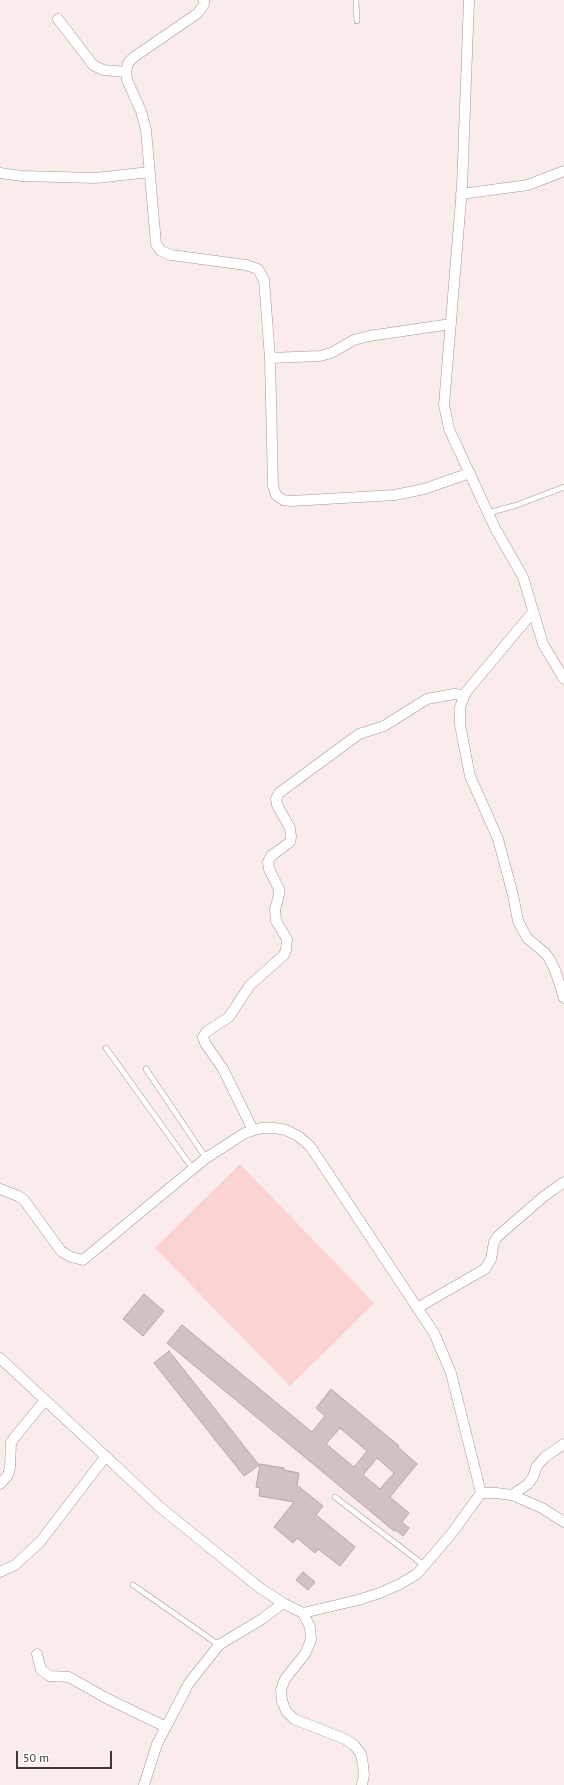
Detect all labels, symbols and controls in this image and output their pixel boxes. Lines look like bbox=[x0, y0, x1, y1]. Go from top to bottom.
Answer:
scale bar bbox=[18, 1743, 114, 1769]
text: 50 m bbox=[23, 1750, 49, 1765]

